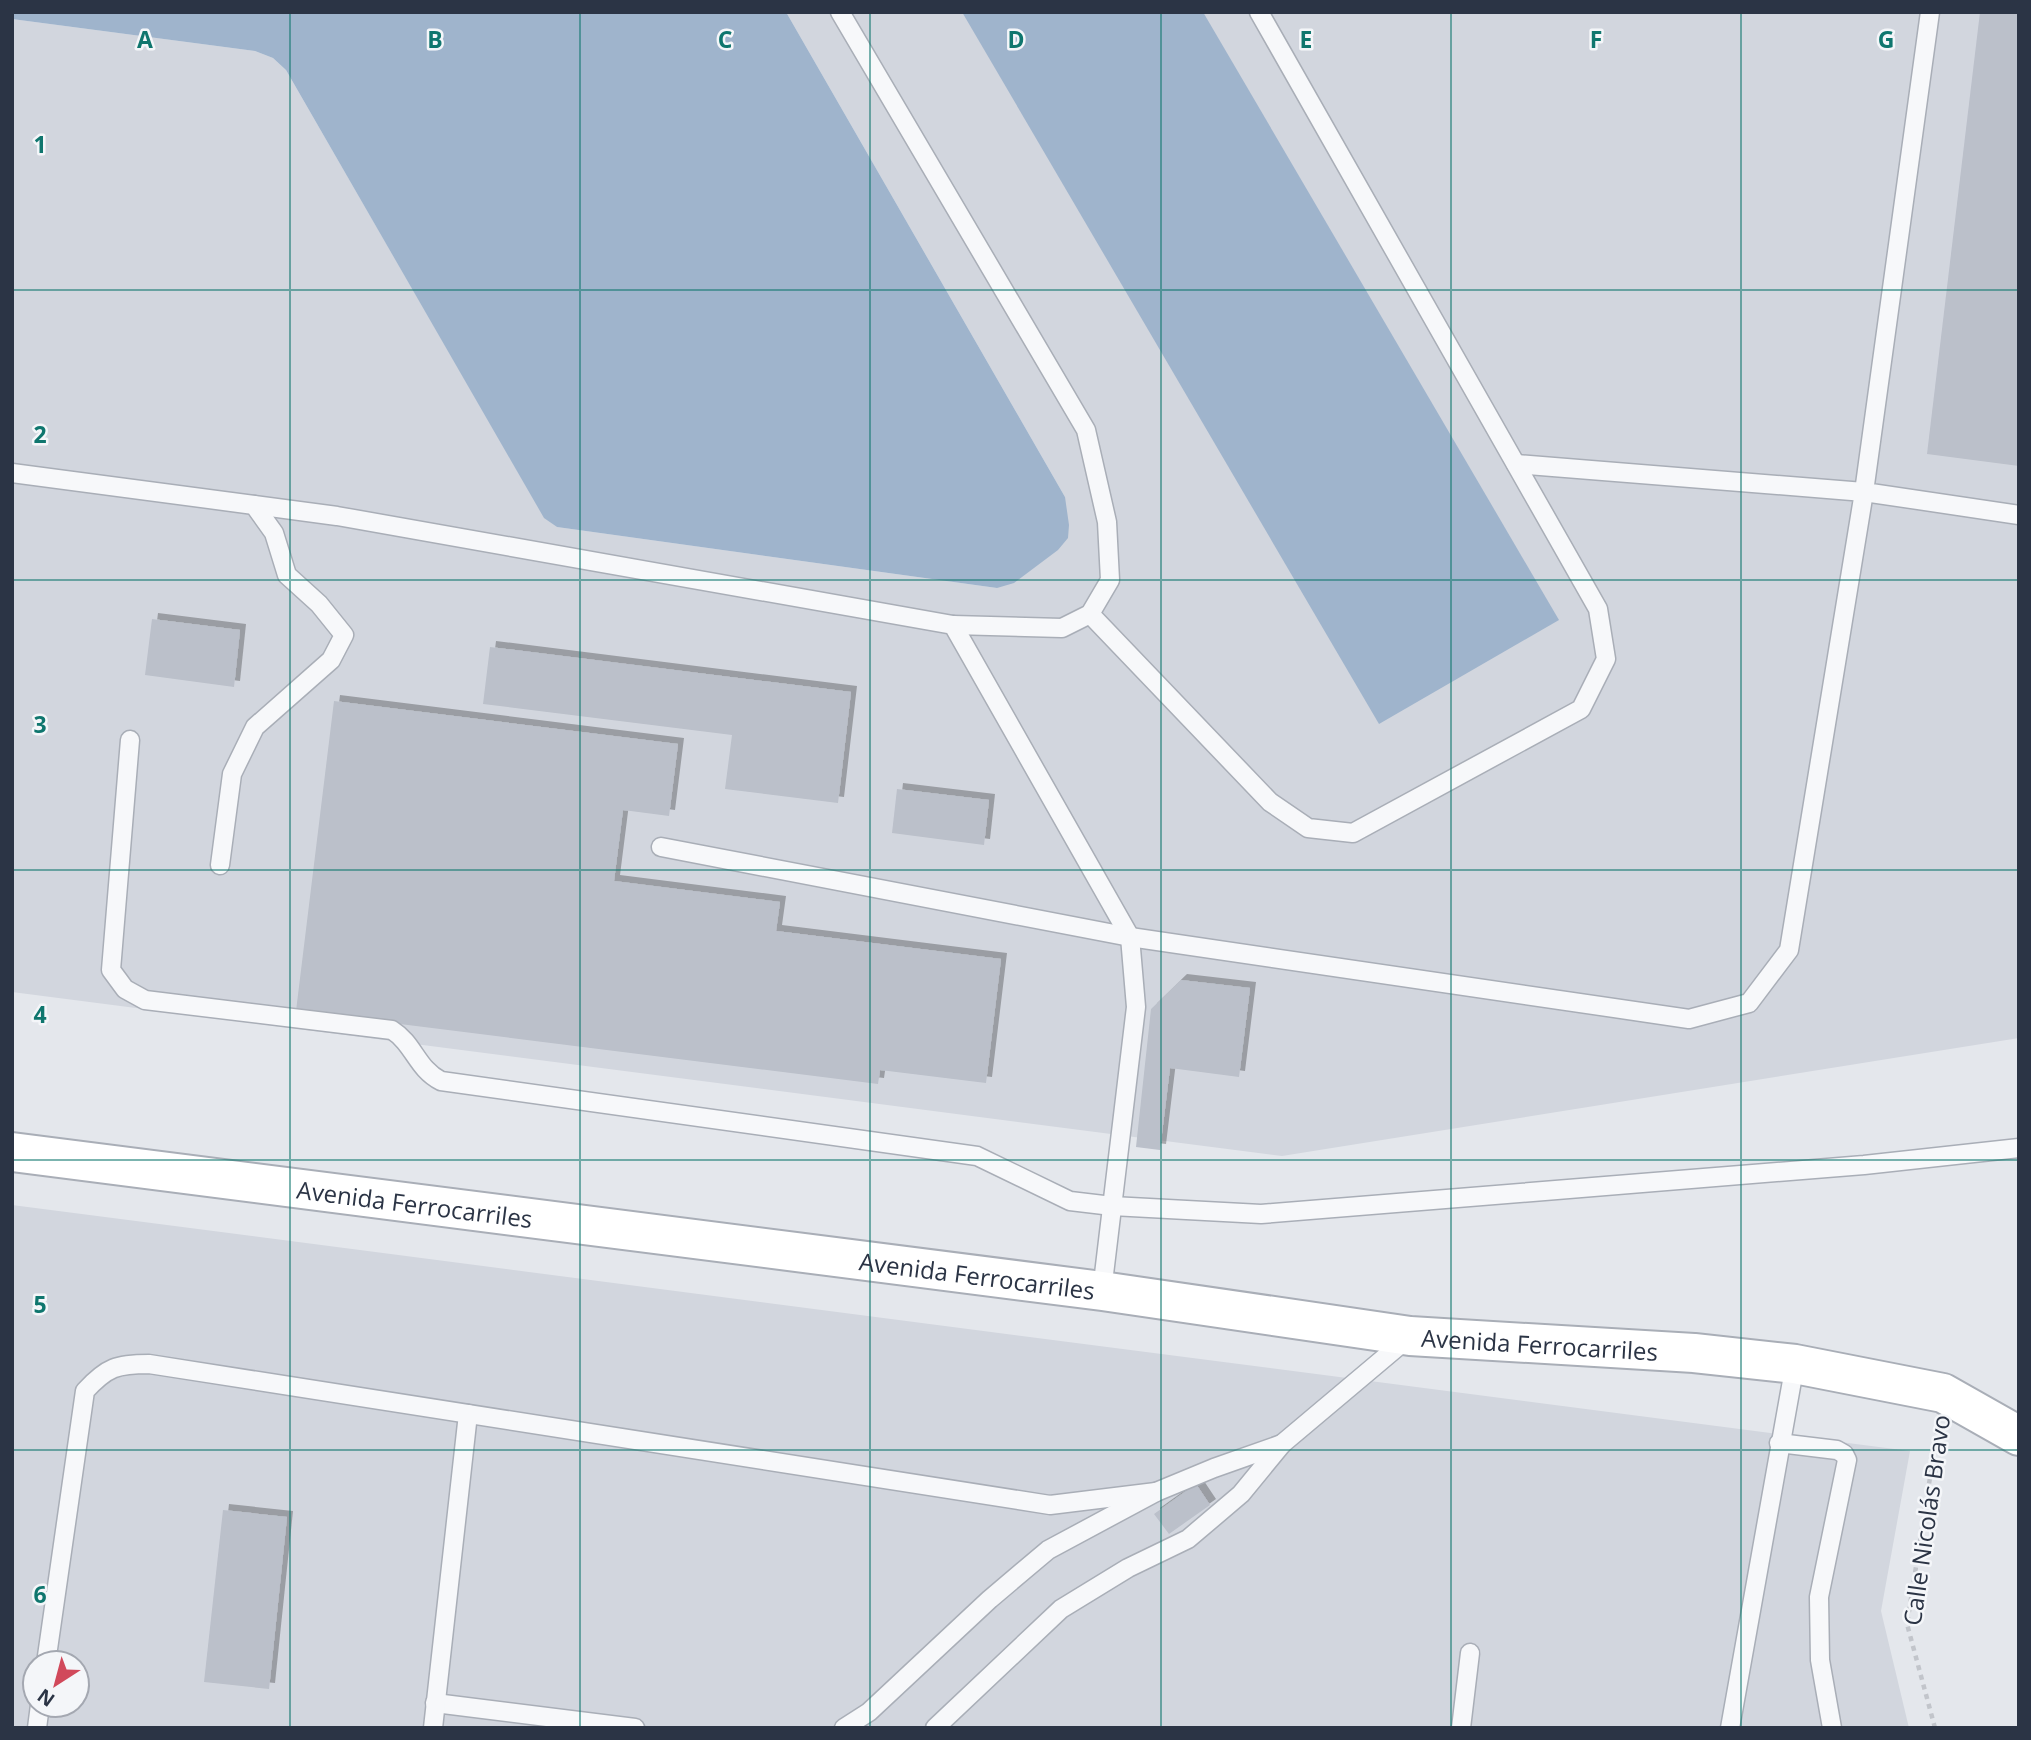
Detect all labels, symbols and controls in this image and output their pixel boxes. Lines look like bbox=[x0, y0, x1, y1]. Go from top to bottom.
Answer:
text: A bbox=[137, 23, 153, 55]
text: B bbox=[427, 23, 443, 55]
text: C bbox=[718, 23, 732, 55]
text: D bbox=[1007, 23, 1025, 55]
text: E bbox=[1300, 23, 1312, 55]
text: F bbox=[1590, 23, 1602, 55]
text: G bbox=[1878, 23, 1894, 55]
text: 1 bbox=[33, 128, 47, 160]
text: 2 bbox=[33, 418, 47, 450]
text: 3 bbox=[33, 708, 47, 740]
text: 4 bbox=[33, 998, 47, 1030]
street label: Avenida Ferrocarriles bbox=[295, 1172, 534, 1235]
street label: Avenida Ferrocarriles bbox=[857, 1244, 1097, 1306]
text: 5 bbox=[33, 1288, 47, 1320]
street label: Avenida Ferrocarriles bbox=[1420, 1320, 1659, 1367]
street label: Calle Nicolás Bravo bbox=[1895, 1412, 1957, 1628]
text: 6 bbox=[33, 1578, 47, 1610]
north arrow bbox=[21, 1649, 91, 1719]
text: N bbox=[32, 1683, 60, 1713]

